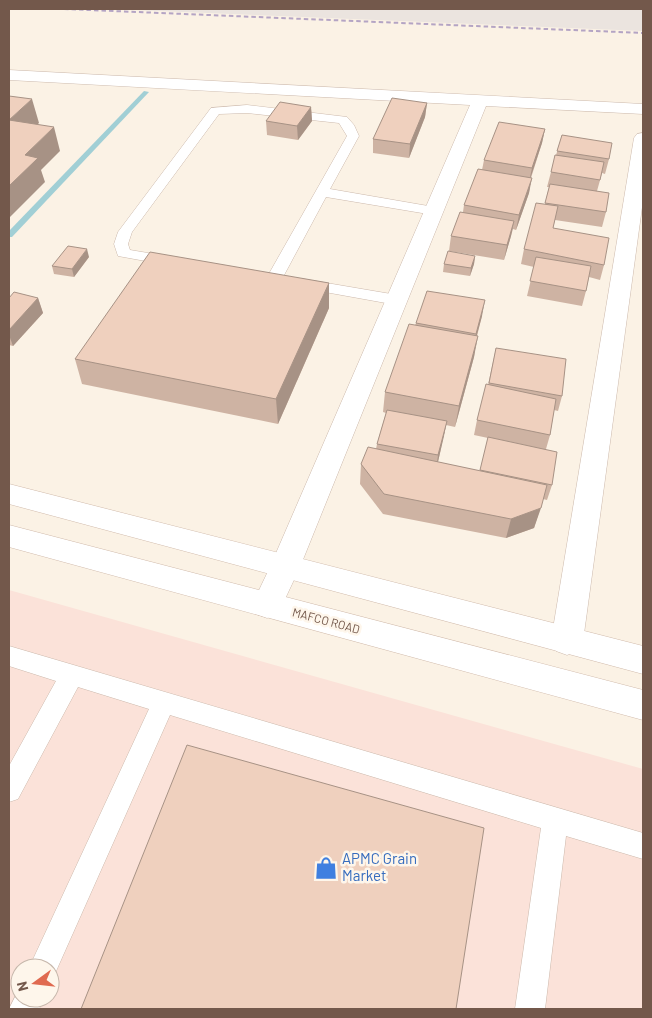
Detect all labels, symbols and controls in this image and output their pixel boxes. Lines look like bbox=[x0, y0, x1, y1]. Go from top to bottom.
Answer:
street label: MAFCO ROAD bbox=[291, 604, 362, 636]
place label: APMC Grain Market bbox=[342, 849, 417, 884]
shop icon: APMC Grain Market bbox=[313, 855, 339, 881]
north arrow bbox=[10, 958, 60, 1008]
text: N bbox=[13, 980, 31, 993]

